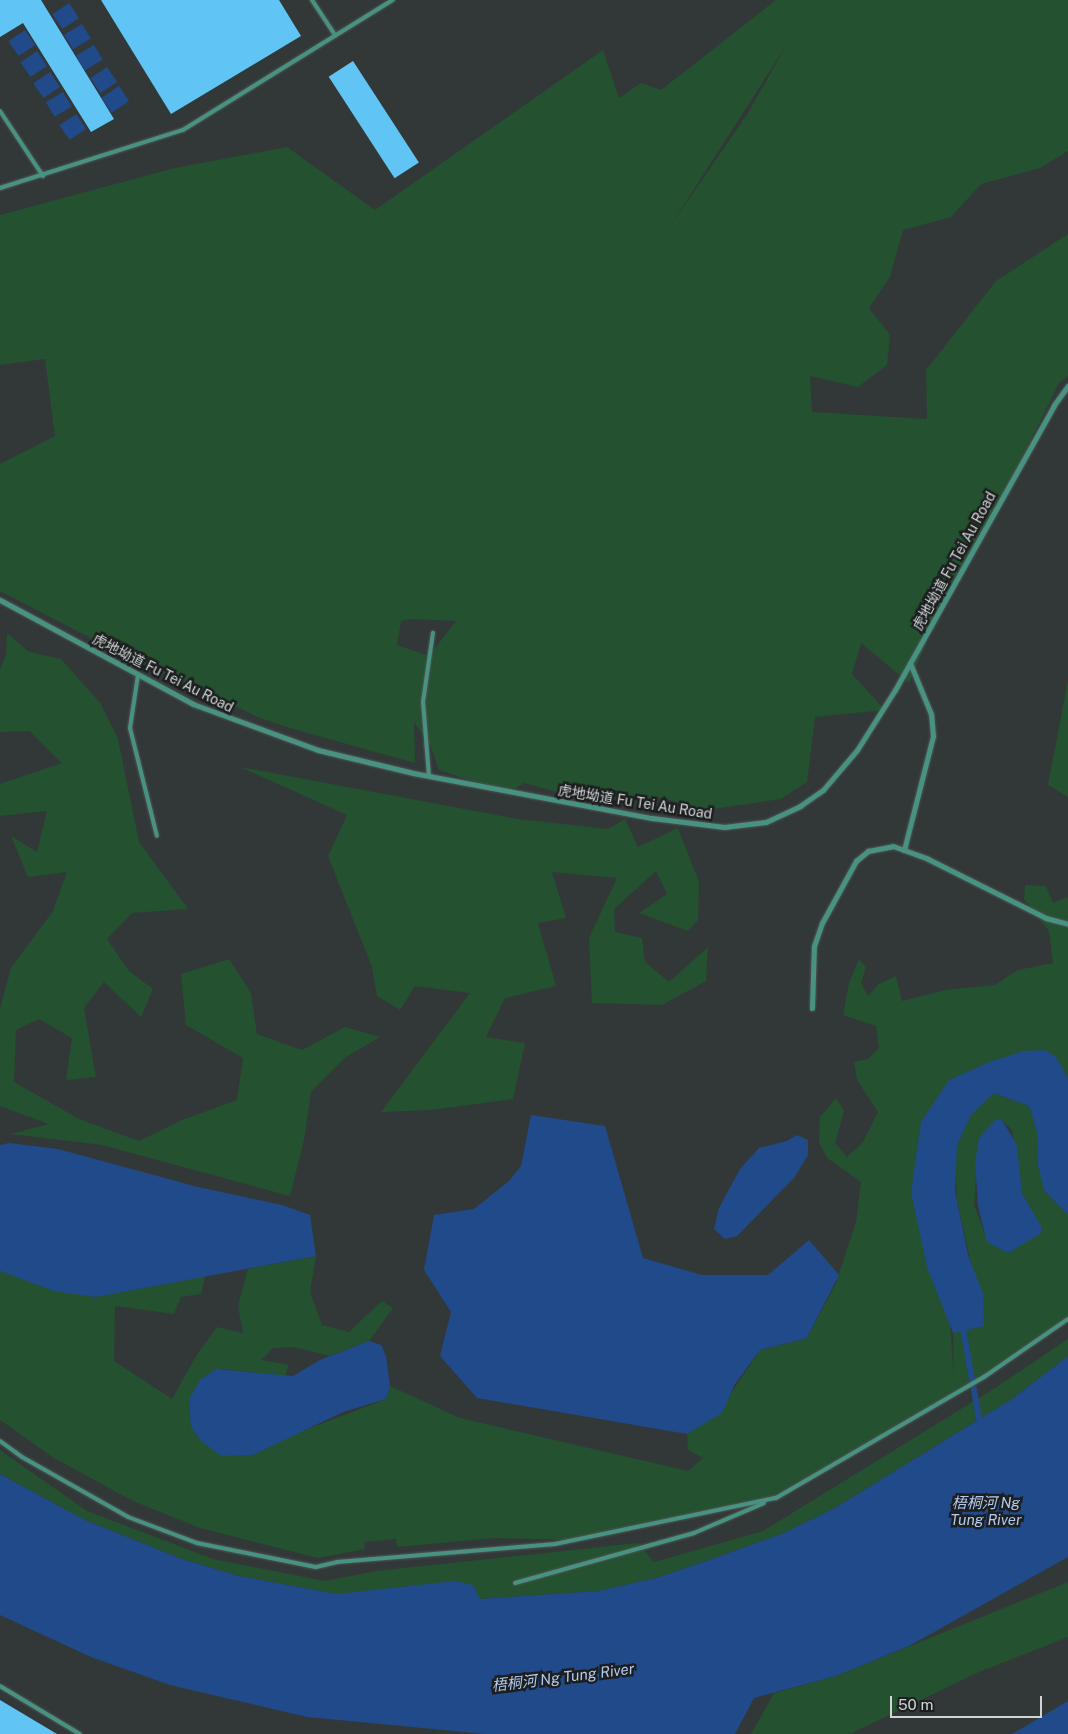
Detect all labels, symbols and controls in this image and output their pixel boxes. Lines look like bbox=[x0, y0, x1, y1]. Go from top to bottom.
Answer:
street label: 虎地坳道 Fu Tei Au Road bbox=[909, 489, 999, 633]
street label: 虎地坳道 Fu Tei Au Road bbox=[90, 630, 236, 716]
street label: 虎地坳道 Fu Tei Au Road bbox=[557, 782, 713, 822]
water label: 梧桐河 Ng Tung River bbox=[950, 1493, 1022, 1528]
water label: 梧桐河 Ng Tung River bbox=[491, 1659, 635, 1695]
scale bar bbox=[893, 1686, 1046, 1718]
text: 50 m bbox=[898, 1696, 933, 1713]

